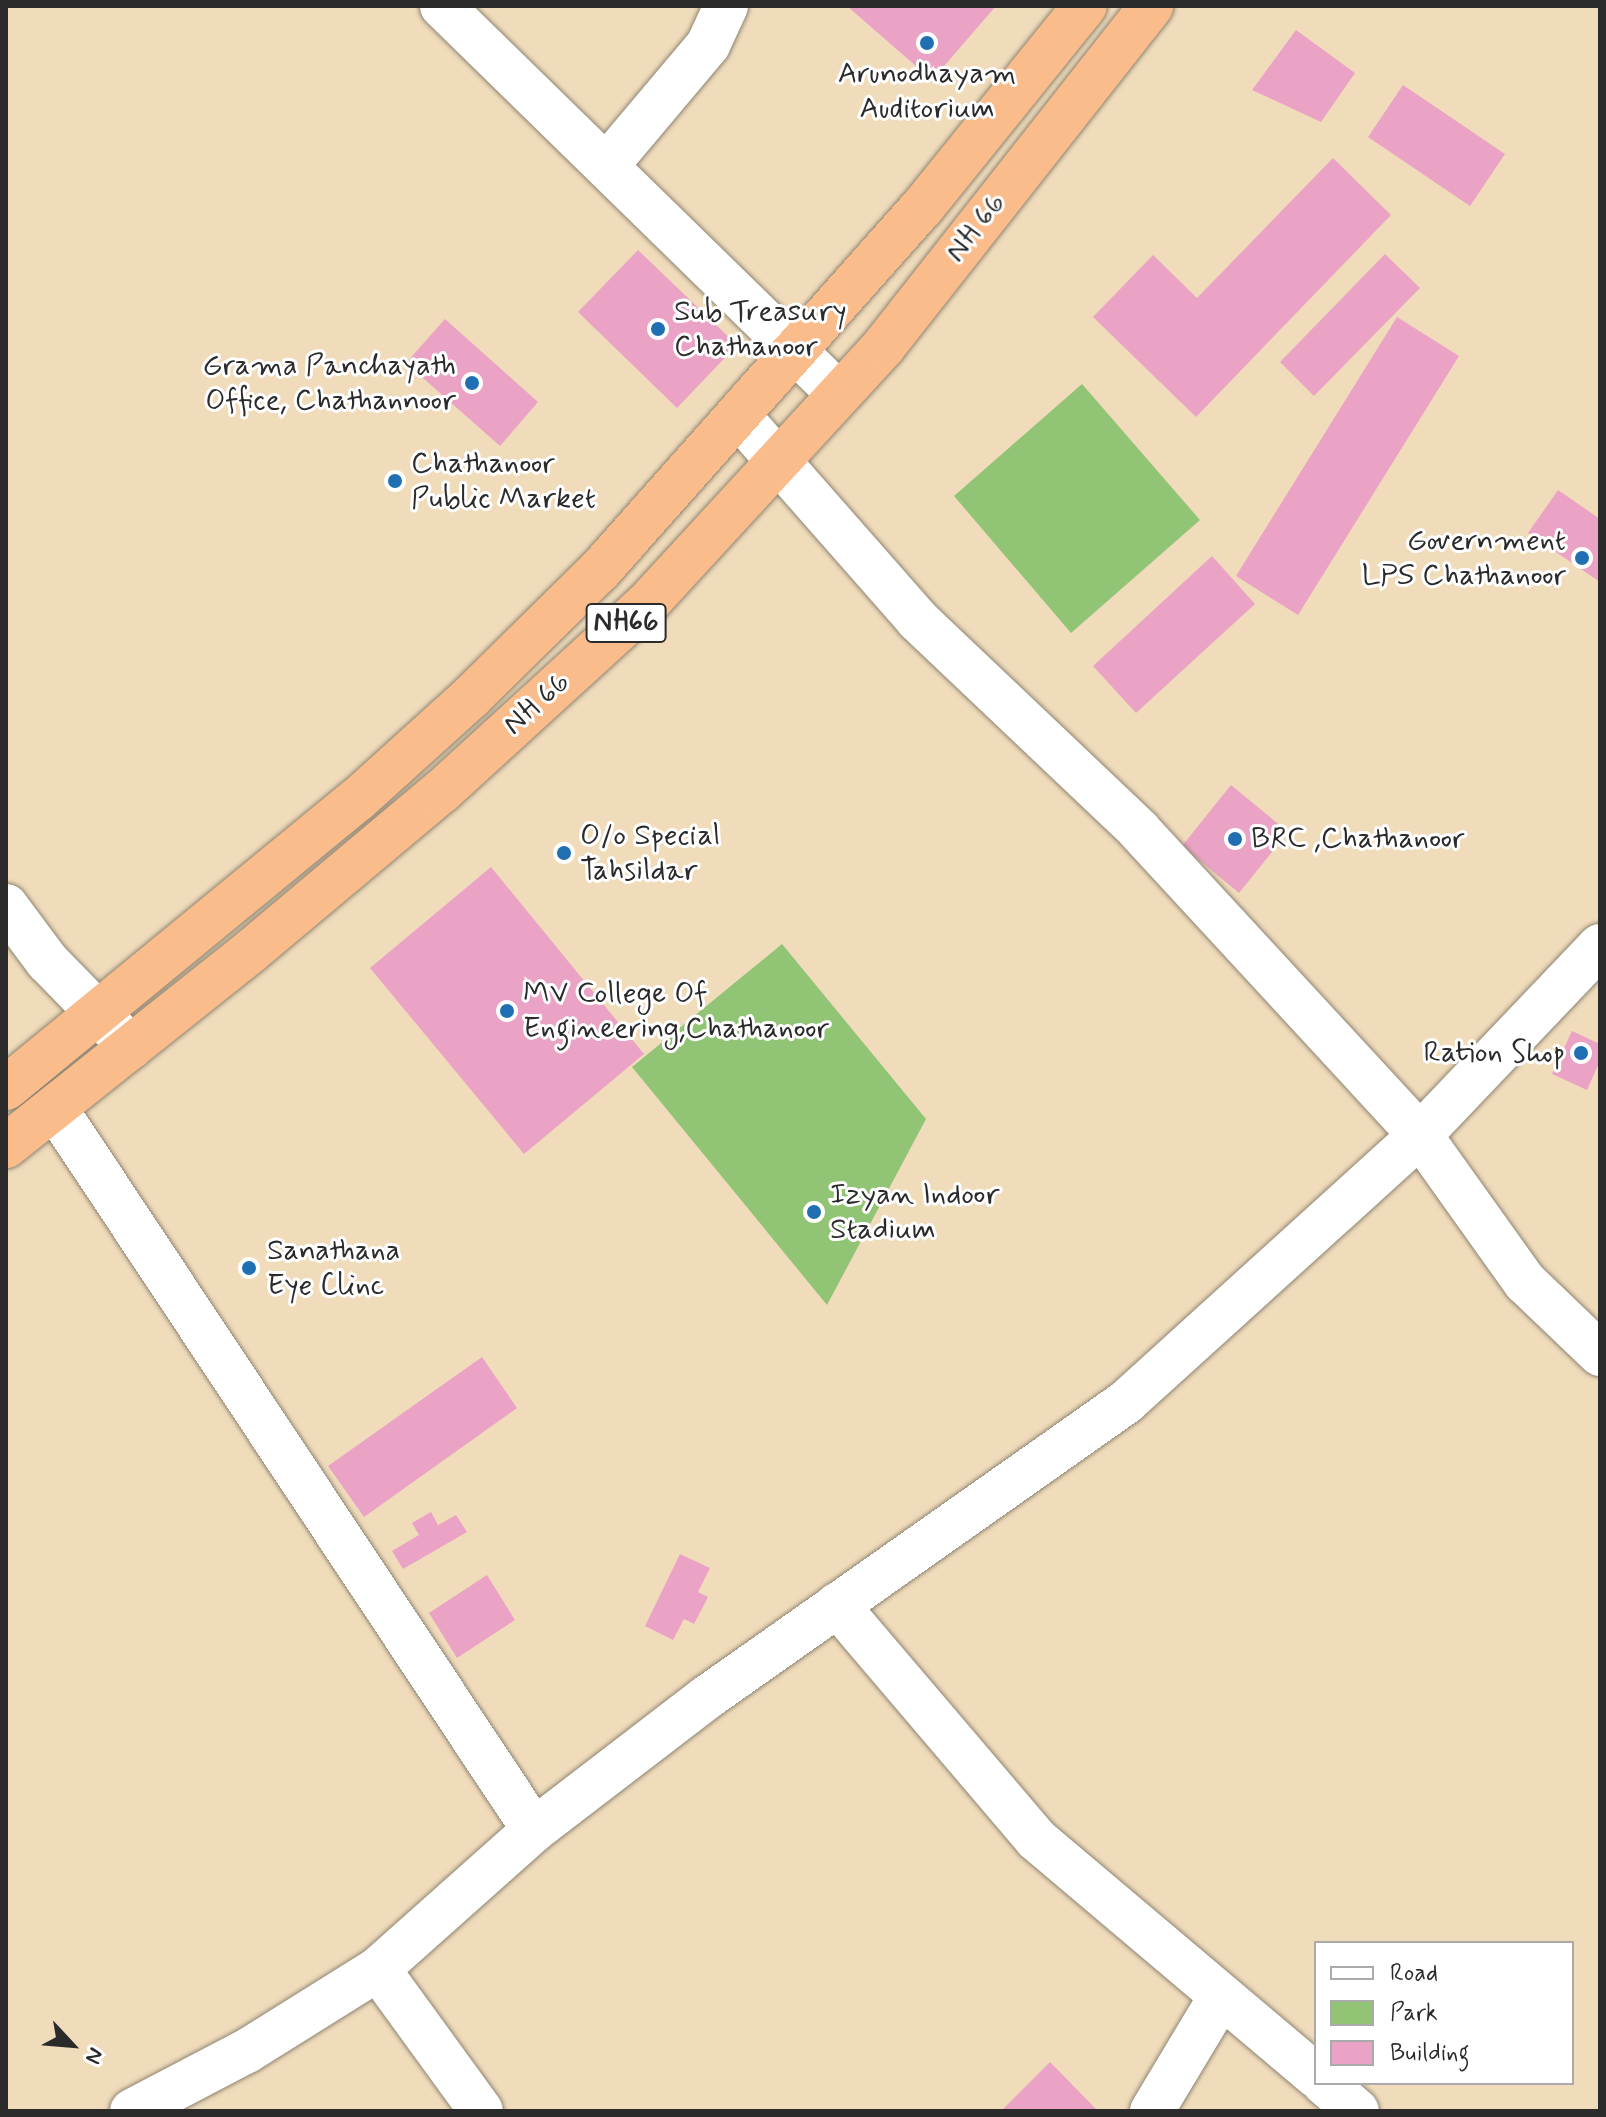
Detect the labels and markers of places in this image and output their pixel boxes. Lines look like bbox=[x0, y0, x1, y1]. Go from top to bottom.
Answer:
marker: Arunodhayam Auditorium bbox=[918, 34, 936, 52]
place label: Arunodhayam Auditorium bbox=[838, 56, 1016, 126]
place label: Sub Treasury Chathanoor bbox=[674, 294, 841, 364]
marker: Sub Treasury Chathanoor bbox=[649, 320, 667, 338]
place label: Grama Panchayath Office, Chathannoor bbox=[205, 348, 456, 418]
marker: Grama Panchayath Office, Chathannoor bbox=[463, 374, 481, 392]
place label: Chathanoor Public Market bbox=[411, 446, 599, 516]
marker: Chathanoor Public Market bbox=[386, 472, 404, 490]
place label: Government LPS Chathanoor bbox=[1362, 523, 1566, 594]
marker: Government LPS Chathanoor bbox=[1573, 549, 1591, 567]
place label: O/o Special Tahsildar bbox=[580, 818, 723, 888]
place label: BRC ,Chathanoor bbox=[1251, 821, 1464, 857]
marker: BRC ,Chathanoor bbox=[1226, 830, 1244, 848]
marker: O/o Special Tahsildar bbox=[555, 844, 573, 862]
place label: MV College Of Engineering,Chathanoor bbox=[523, 976, 829, 1046]
marker: MV College Of Engineering,Chathanoor bbox=[498, 1002, 516, 1020]
place label: Ration Shop bbox=[1423, 1035, 1565, 1071]
marker: Ration Shop bbox=[1572, 1044, 1590, 1062]
place label: Izyan Indoor Stadium bbox=[830, 1177, 1005, 1248]
marker: Izyan Indoor Stadium bbox=[805, 1203, 823, 1221]
place label: Sanathana Eye Clinc bbox=[267, 1233, 400, 1304]
marker: Sanathana Eye Clinc bbox=[238, 1257, 260, 1279]

